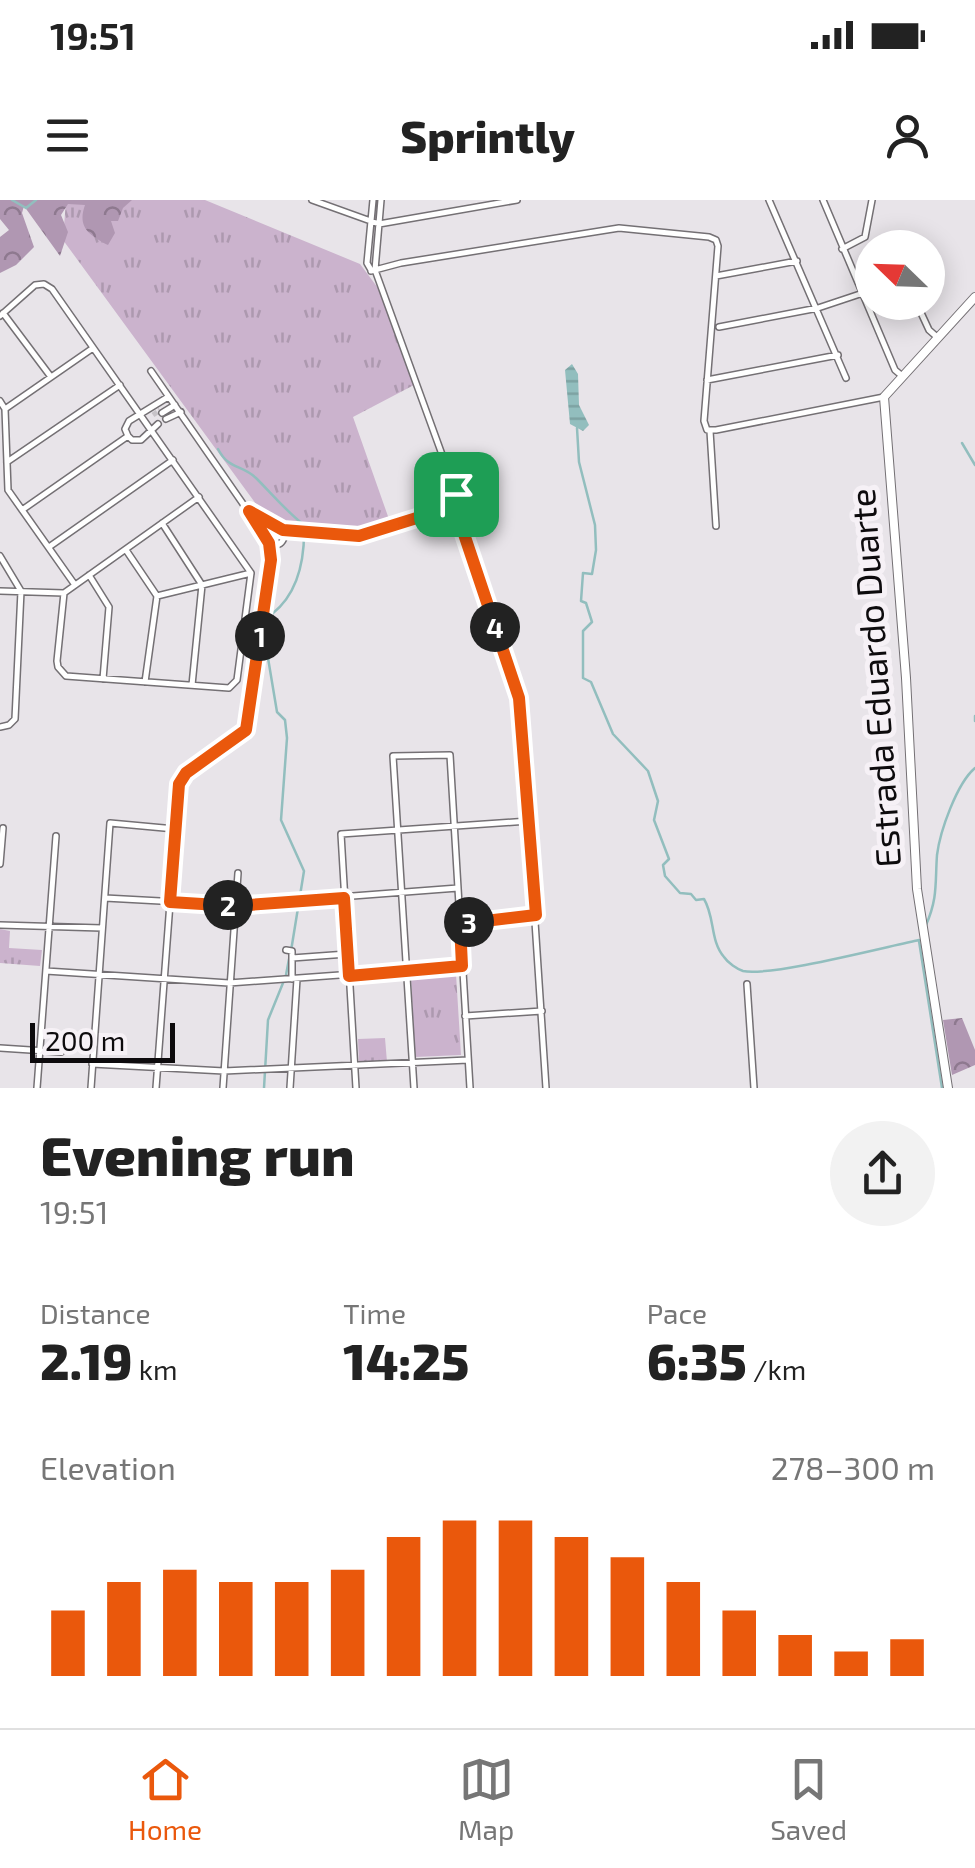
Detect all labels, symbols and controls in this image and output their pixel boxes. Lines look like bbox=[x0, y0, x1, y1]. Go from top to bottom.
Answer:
text: 19:51 bbox=[50, 12, 136, 58]
icon: menu bbox=[40, 108, 95, 163]
text: Sprintly bbox=[400, 108, 575, 162]
icon: person bbox=[880, 108, 935, 163]
north arrow bbox=[855, 230, 945, 320]
map controls bbox=[855, 230, 945, 320]
pin bbox=[414, 452, 499, 537]
icon: arrive bbox=[429, 467, 484, 522]
street label: Estrada Eduardo Duarte bbox=[840, 487, 908, 869]
pin: 4 bbox=[470, 602, 520, 652]
text: 4 bbox=[486, 610, 504, 644]
pin: 1 bbox=[235, 611, 285, 661]
text: 1 bbox=[254, 619, 266, 653]
pin: 2 bbox=[203, 880, 253, 930]
text: 2 bbox=[220, 888, 236, 922]
pin: 3 bbox=[444, 897, 494, 947]
text: 3 bbox=[461, 905, 477, 939]
scale bar bbox=[30, 1018, 175, 1063]
text: 200 m bbox=[45, 1023, 125, 1057]
text: Evening run bbox=[40, 1121, 355, 1187]
button: share bbox=[830, 1121, 935, 1226]
text: 19:51 bbox=[40, 1192, 108, 1230]
text: Distance bbox=[40, 1296, 151, 1330]
text: Time bbox=[343, 1296, 406, 1330]
text: Pace bbox=[647, 1296, 707, 1330]
text: 2.19 bbox=[40, 1330, 133, 1390]
text: 14:25 bbox=[343, 1330, 469, 1390]
text: 6:35 bbox=[647, 1330, 747, 1390]
text: km bbox=[133, 1352, 178, 1386]
text: /km bbox=[747, 1352, 806, 1386]
text: Elevation bbox=[40, 1448, 176, 1486]
text: 278–300 m bbox=[771, 1448, 935, 1486]
tab: Home bbox=[128, 1752, 202, 1846]
tab: Map bbox=[458, 1752, 514, 1846]
tab: Saved bbox=[770, 1752, 847, 1846]

